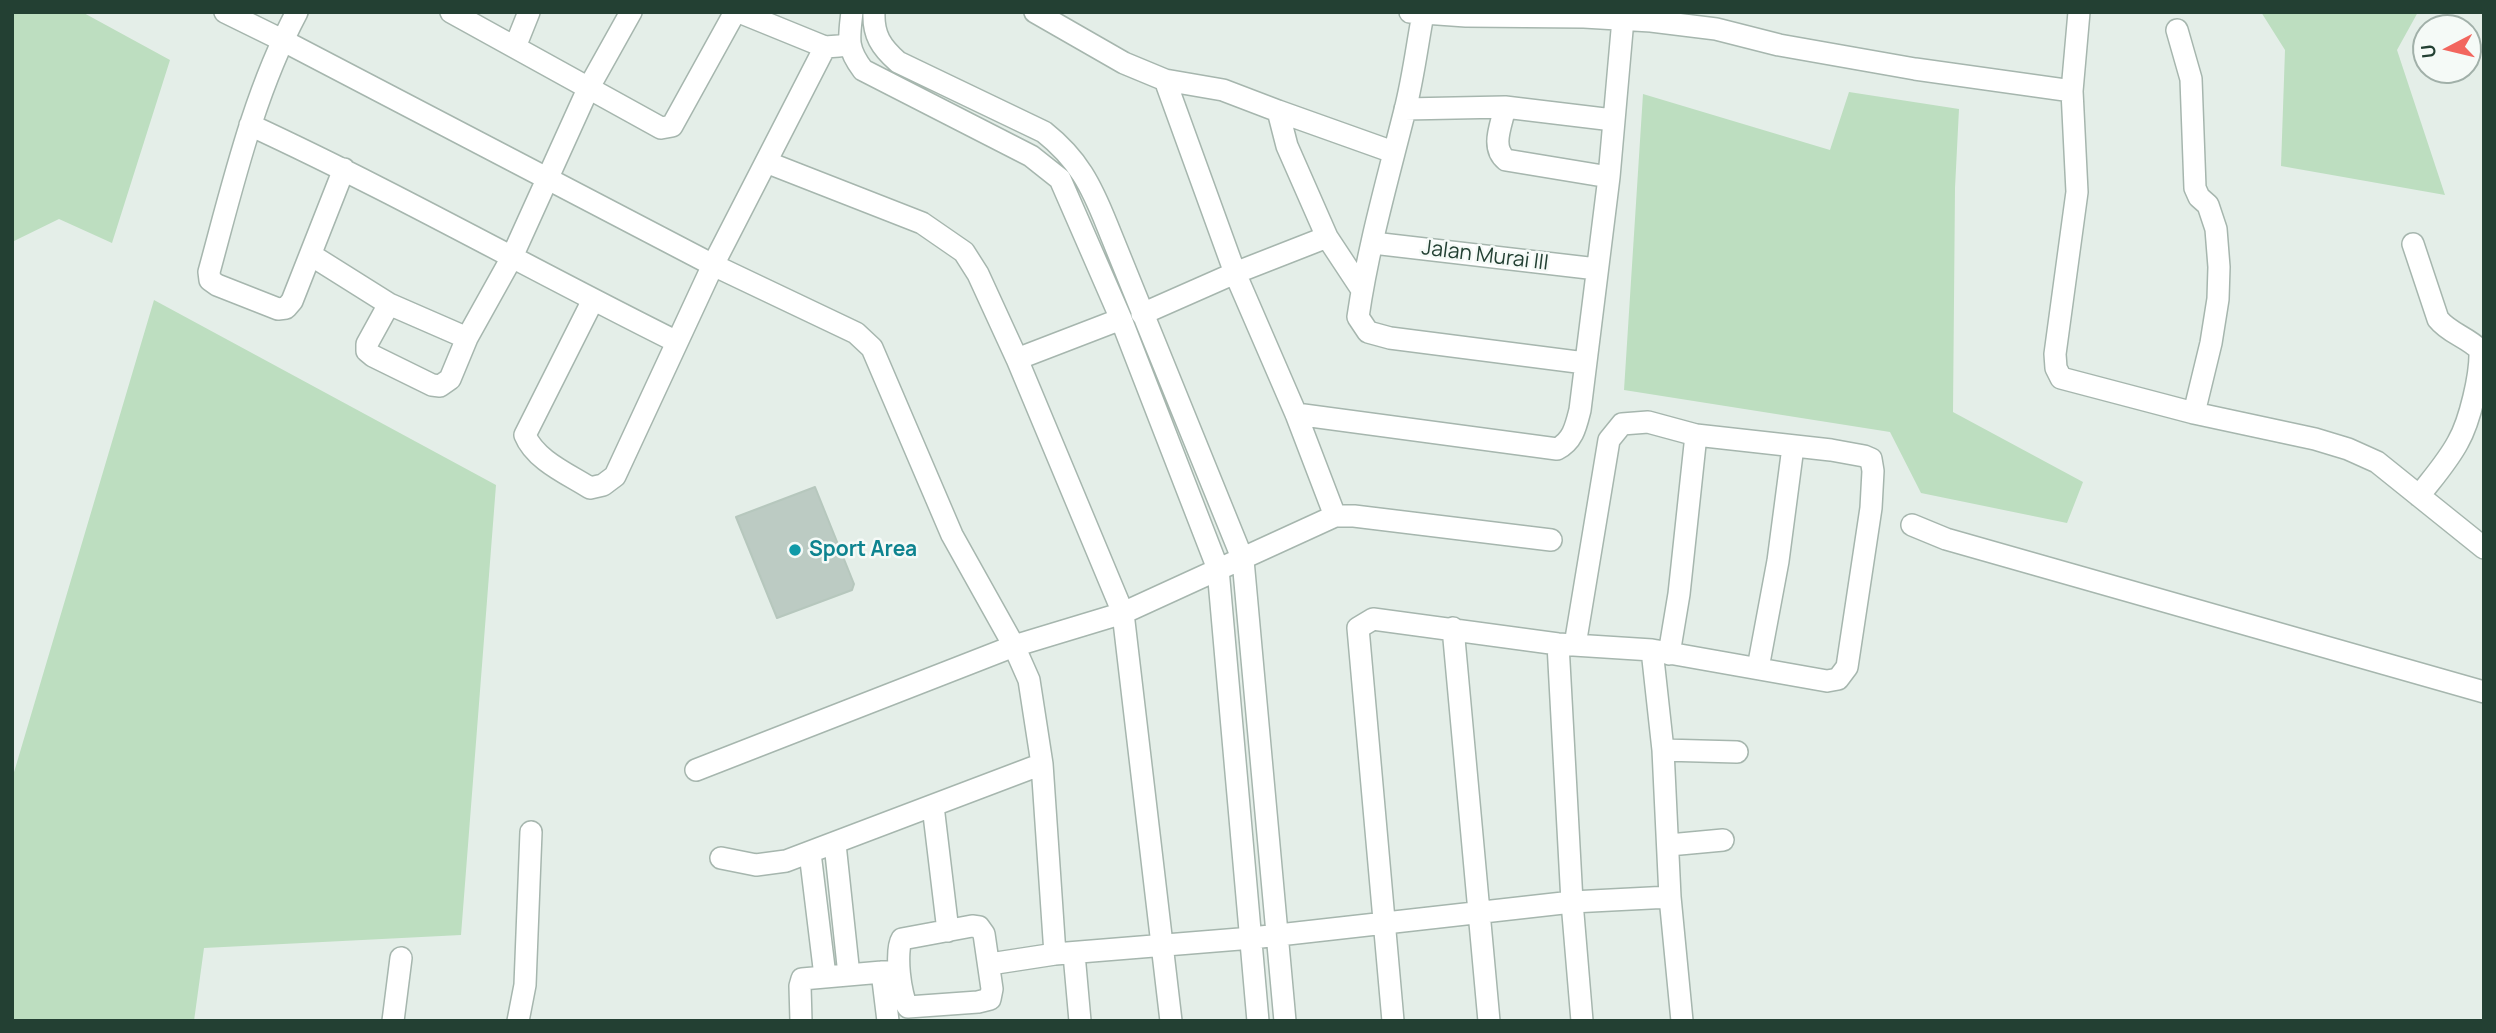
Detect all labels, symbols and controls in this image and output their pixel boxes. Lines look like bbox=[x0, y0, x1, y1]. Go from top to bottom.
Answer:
north arrow bbox=[2412, 14, 2482, 84]
text: U bbox=[2414, 43, 2442, 60]
street label: Jalan Murai III bbox=[1420, 236, 1550, 276]
place label: Sport Area bbox=[809, 537, 917, 563]
marker: Sport Area bbox=[787, 542, 803, 558]

